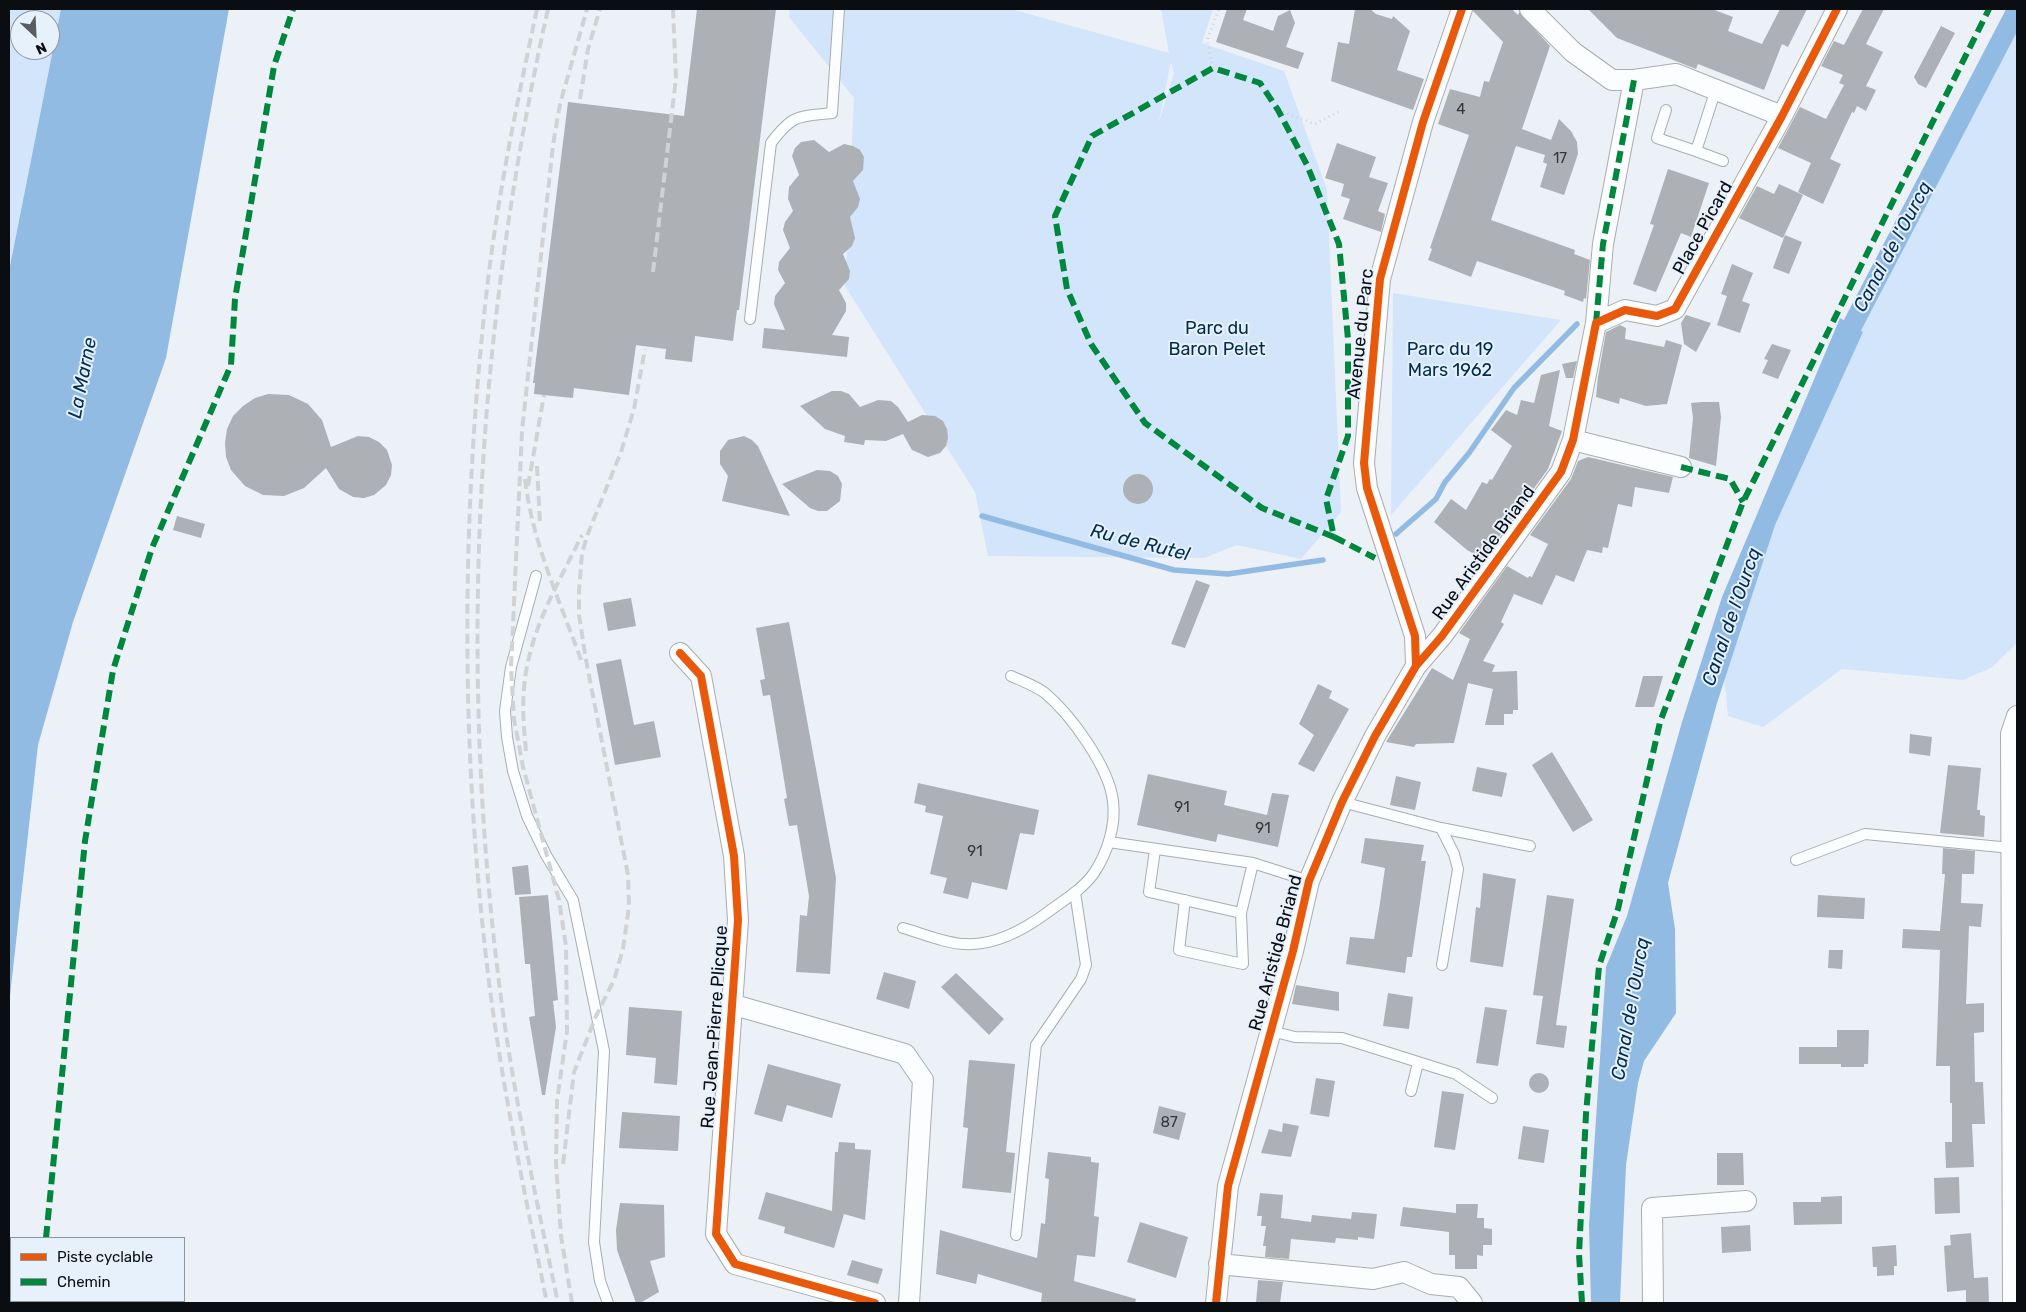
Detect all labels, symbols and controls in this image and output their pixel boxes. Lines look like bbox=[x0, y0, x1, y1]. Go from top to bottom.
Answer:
north arrow bbox=[10, 10, 60, 60]
text: N bbox=[33, 38, 49, 58]
house number: 4 bbox=[1456, 101, 1466, 119]
house number: 17 bbox=[1553, 150, 1567, 168]
street label: Place Picard bbox=[1668, 178, 1738, 278]
water label: Canal de l'Ourcq bbox=[1849, 178, 1937, 316]
street label: Avenue du Parc bbox=[1343, 268, 1379, 400]
park label: Parc du Baron Pelet bbox=[1168, 318, 1266, 360]
water label: La Marne bbox=[64, 336, 102, 420]
park label: Parc du 19 Mars 1962 bbox=[1407, 339, 1493, 382]
street label: Rue Aristide Briand bbox=[1428, 482, 1540, 624]
water label: Ru de Rutel bbox=[1088, 520, 1192, 566]
water label: Canal de l'Ourcq bbox=[1698, 545, 1766, 689]
house number: 91 bbox=[1174, 799, 1190, 817]
house number: 91 bbox=[1255, 820, 1271, 838]
house number: 91 bbox=[967, 843, 983, 861]
street label: Rue Aristide Briand bbox=[1245, 872, 1307, 1034]
street label: Rue Jean-Pierre Plicque bbox=[697, 925, 733, 1129]
water label: Canal de l'Ourcq bbox=[1607, 936, 1655, 1082]
house number: 87 bbox=[1160, 1114, 1178, 1132]
legend bbox=[10, 1237, 185, 1302]
text: Piste cyclable bbox=[57, 1248, 153, 1266]
text: Chemin bbox=[57, 1273, 111, 1291]

